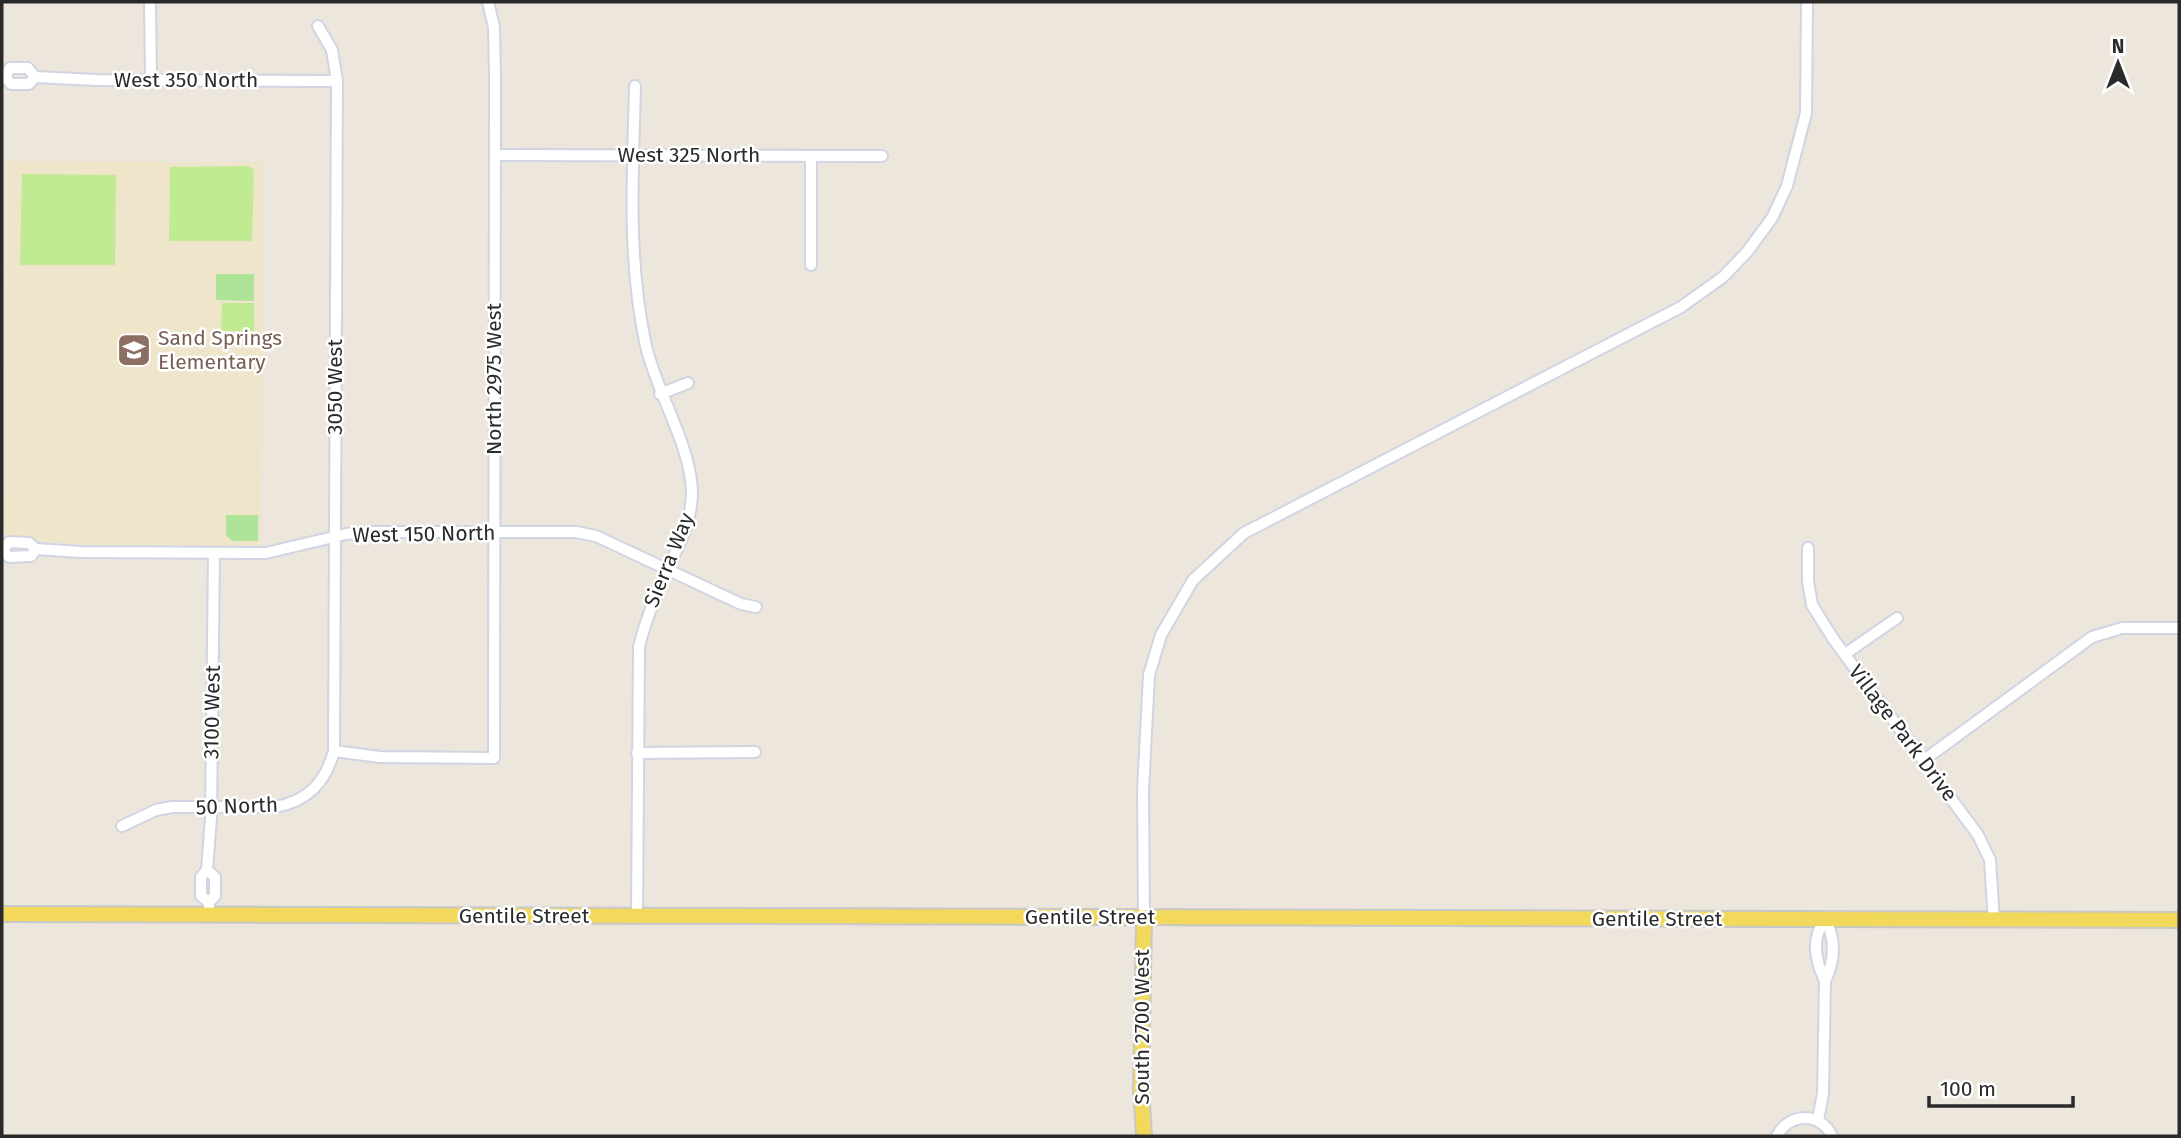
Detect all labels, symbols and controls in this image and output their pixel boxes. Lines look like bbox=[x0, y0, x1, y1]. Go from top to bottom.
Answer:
north arrow bbox=[2083, 28, 2153, 98]
text: N bbox=[2112, 35, 2124, 58]
street label: West 350 North bbox=[114, 67, 258, 93]
street label: West 325 North bbox=[618, 142, 760, 168]
street label: North 2975 West bbox=[481, 303, 507, 455]
place label: Sand Springs Elementary bbox=[158, 325, 282, 375]
school or university icon: Sand Springs Elementary bbox=[115, 331, 153, 369]
street label: 3050 West bbox=[322, 339, 348, 435]
street label: Sierra Way bbox=[638, 508, 700, 611]
street label: West 150 North bbox=[352, 520, 496, 548]
street label: Village Park Drive bbox=[1843, 659, 1963, 807]
street label: 3100 West bbox=[198, 664, 226, 759]
street label: 50 North bbox=[195, 792, 279, 820]
street label: Gentile Street bbox=[459, 903, 590, 929]
street label: Gentile Street bbox=[1025, 904, 1156, 930]
street label: Gentile Street bbox=[1592, 906, 1723, 932]
street label: South 2700 West bbox=[1129, 949, 1155, 1105]
scale bar bbox=[1929, 1064, 2072, 1108]
text: 100 m bbox=[1940, 1076, 1996, 1102]

